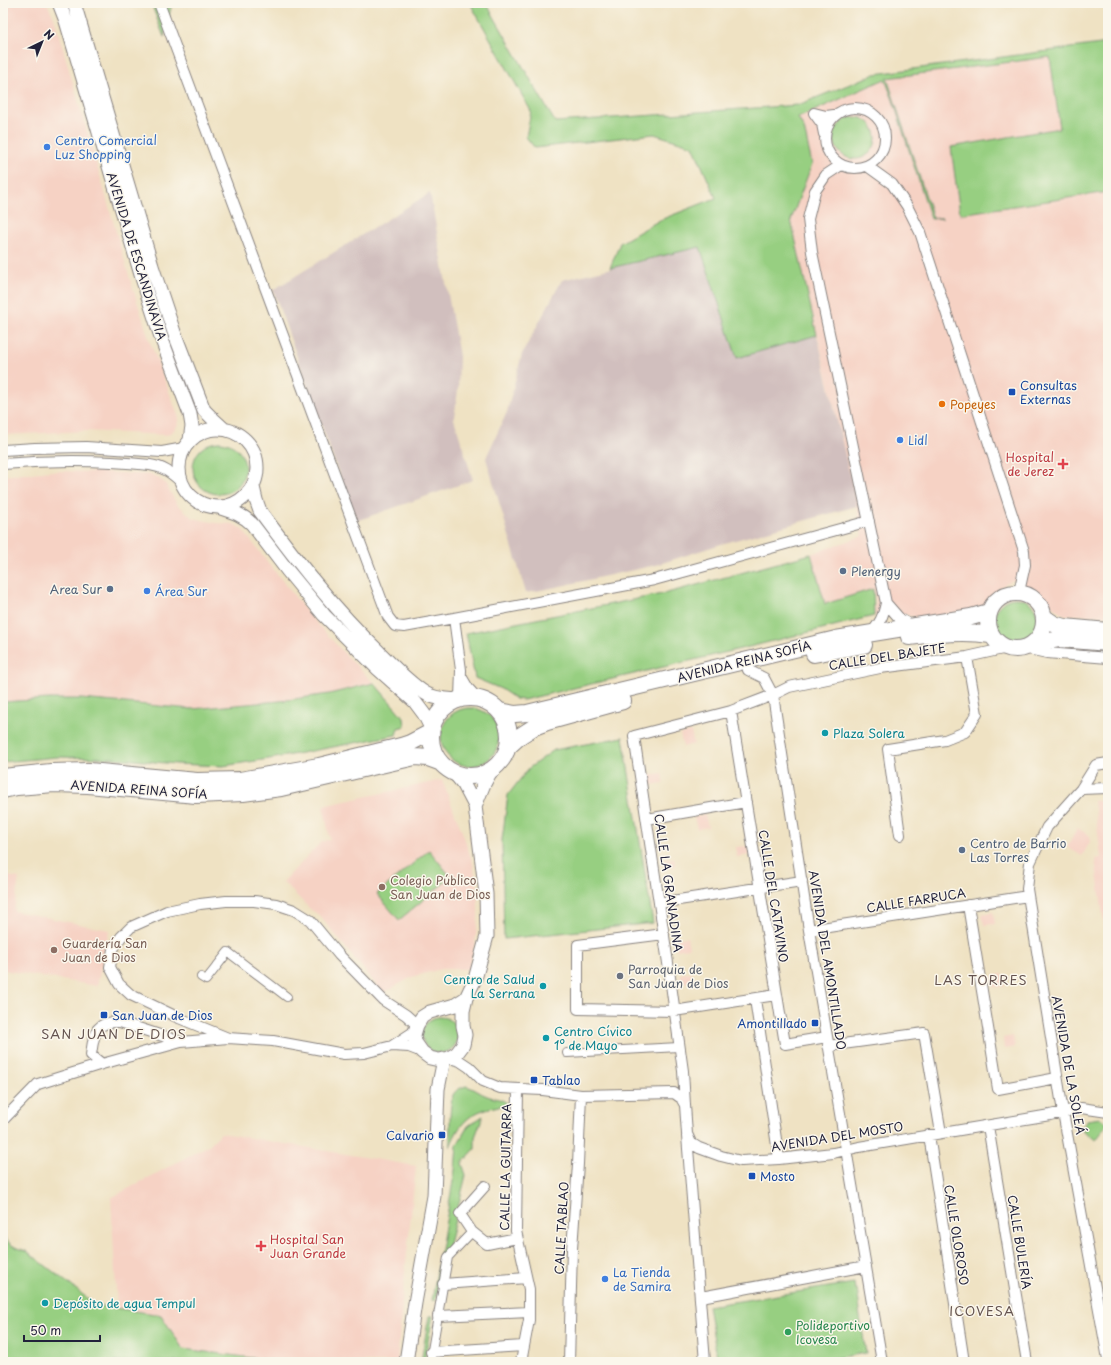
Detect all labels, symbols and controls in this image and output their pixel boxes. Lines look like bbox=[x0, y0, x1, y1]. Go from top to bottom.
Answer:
north arrow bbox=[22, 22, 62, 62]
text: N bbox=[40, 25, 58, 44]
place label: Centro Comercial Luz Shopping bbox=[55, 131, 157, 163]
marker: Centro Comercial Luz Shopping bbox=[42, 142, 52, 152]
street label: AVENIDA DE ESCANDINAVIA bbox=[103, 170, 171, 342]
place label: Consultas Externas bbox=[1020, 376, 1077, 408]
marker: Consultas Externas bbox=[1007, 387, 1017, 397]
place label: Popeyes bbox=[950, 395, 996, 413]
marker: Popeyes bbox=[937, 399, 947, 409]
place label: Lidl bbox=[908, 431, 928, 449]
marker: Lidl bbox=[895, 435, 905, 445]
place label: Hospital de Jerez bbox=[1006, 448, 1054, 480]
marker: Hospital de Jerez bbox=[1057, 458, 1069, 470]
place label: Plenergy bbox=[851, 562, 901, 580]
marker: Plenergy bbox=[838, 566, 848, 576]
place label: Area Sur bbox=[50, 580, 102, 598]
place label: Área Sur bbox=[155, 582, 208, 600]
marker: Area Sur bbox=[105, 584, 115, 594]
marker: Área Sur bbox=[142, 586, 152, 596]
street label: AVENIDA REINA SOFÍA bbox=[675, 636, 813, 686]
street label: CALLE DEL BAJETE bbox=[827, 638, 947, 674]
place label: Plaza Solera bbox=[833, 724, 906, 742]
marker: Plaza Solera bbox=[820, 728, 830, 738]
street label: AVENIDA REINA SOFÍA bbox=[70, 775, 208, 803]
street label: CALLE LA GRANADINA bbox=[650, 813, 688, 953]
street label: CALLE DEL CATAVINO bbox=[755, 828, 793, 964]
place label: Centro de Barrio Las Torres bbox=[970, 834, 1067, 866]
marker: Centro de Barrio Las Torres bbox=[957, 845, 967, 855]
street label: AVENIDA DEL AMONTILLADO bbox=[805, 869, 851, 1051]
place label: Colegio Público San Juan de Dios bbox=[390, 871, 491, 903]
marker: Colegio Público San Juan de Dios bbox=[377, 882, 387, 892]
street label: CALLE FARRUCA bbox=[865, 883, 967, 917]
place label: Guardería San Juan de Dios bbox=[62, 934, 147, 966]
marker: Guardería San Juan de Dios bbox=[49, 945, 59, 955]
place label: Parroquia de San Juan de Dios bbox=[628, 960, 729, 992]
place label: Centro de Salud La Serrana bbox=[443, 970, 535, 1002]
district label: LAS TORRES bbox=[934, 970, 1028, 989]
marker: Parroquia de San Juan de Dios bbox=[615, 971, 625, 981]
marker: Centro de Salud La Serrana bbox=[538, 981, 548, 991]
street label: AVENIDA DE LA SOLEÁ bbox=[1048, 994, 1090, 1136]
place label: San Juan de Dios bbox=[112, 1006, 213, 1024]
marker: San Juan de Dios bbox=[99, 1010, 109, 1020]
place label: Amontillado bbox=[737, 1014, 807, 1032]
marker: Amontillado bbox=[810, 1018, 820, 1028]
place label: Centro Cívico 1º de Mayo bbox=[554, 1022, 633, 1054]
district label: SAN JUAN DE DIOS bbox=[41, 1024, 187, 1043]
marker: Centro Cívico 1º de Mayo bbox=[541, 1033, 551, 1043]
place label: Tablao bbox=[542, 1071, 581, 1089]
marker: Tablao bbox=[529, 1075, 539, 1085]
street label: CALLE LA GUITARRA bbox=[495, 1103, 515, 1231]
street label: AVENIDA DEL MOSTO bbox=[770, 1117, 904, 1155]
place label: Calvario bbox=[386, 1126, 434, 1144]
marker: Calvario bbox=[437, 1130, 447, 1140]
place label: Mosto bbox=[760, 1167, 795, 1185]
marker: Mosto bbox=[747, 1171, 757, 1181]
street label: CALLE TABLAO bbox=[550, 1181, 572, 1275]
street label: CALLE OLOROSO bbox=[940, 1183, 974, 1287]
street label: CALLE BULERÍA bbox=[1004, 1194, 1036, 1290]
place label: Hospital San Juan Grande bbox=[270, 1230, 346, 1262]
marker: Hospital San Juan Grande bbox=[255, 1240, 267, 1252]
place label: La Tienda de Samira bbox=[613, 1263, 672, 1295]
marker: La Tienda de Samira bbox=[600, 1274, 610, 1284]
place label: Depósito de agua Tempul bbox=[53, 1294, 196, 1312]
marker: Depósito de agua Tempul bbox=[40, 1298, 50, 1308]
district label: ICOVESA bbox=[949, 1301, 1015, 1320]
place label: Polideportivo Icovesa bbox=[796, 1316, 870, 1348]
scale bar bbox=[24, 1317, 100, 1343]
text: 50 m bbox=[30, 1321, 61, 1339]
marker: Polideportivo Icovesa bbox=[783, 1327, 793, 1337]

